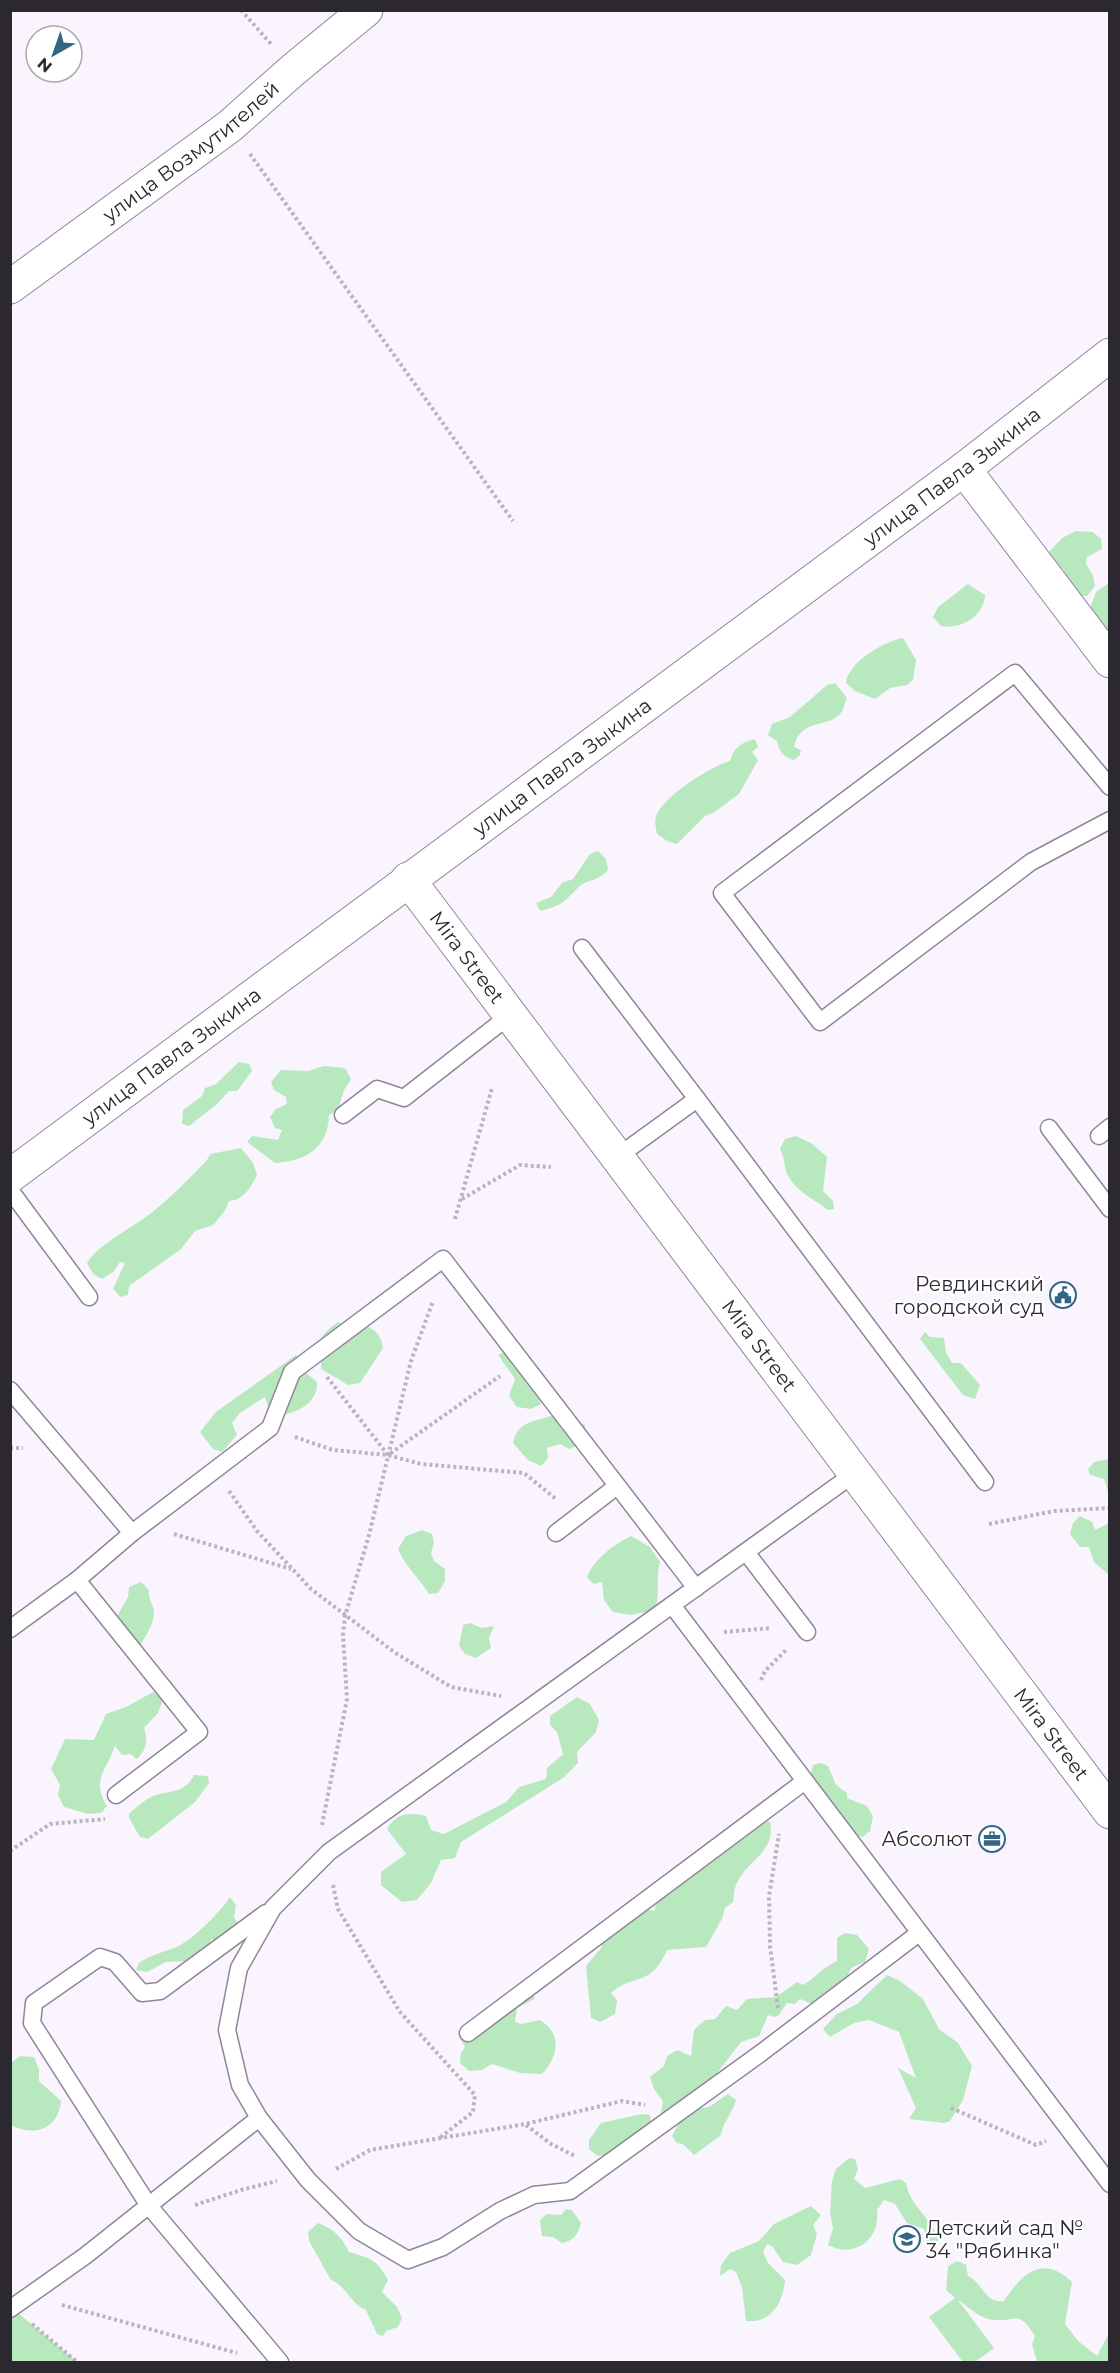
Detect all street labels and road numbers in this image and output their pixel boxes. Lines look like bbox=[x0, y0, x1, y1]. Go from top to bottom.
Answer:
street label: улица Возмутителей bbox=[97, 76, 284, 228]
street label: улица Павла Зыкина bbox=[858, 402, 1045, 552]
street label: улица Павла Зыкина bbox=[467, 693, 656, 842]
street label: Mira Street bbox=[424, 906, 509, 1008]
street label: улица Павла Зыкина bbox=[77, 982, 266, 1131]
street label: Mira Street bbox=[717, 1295, 802, 1397]
street label: Mira Street bbox=[1009, 1683, 1094, 1785]

